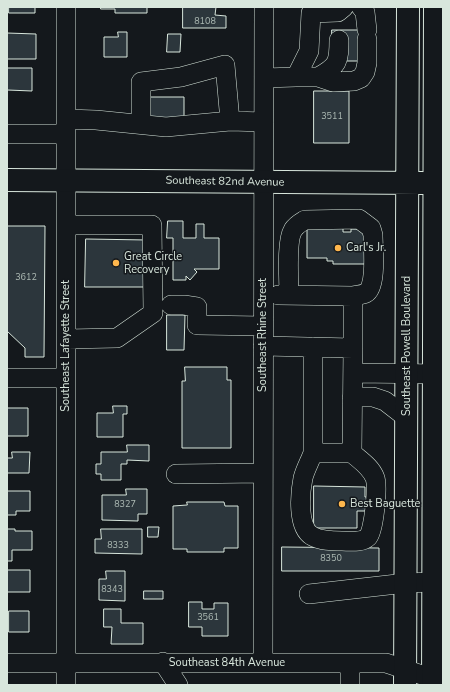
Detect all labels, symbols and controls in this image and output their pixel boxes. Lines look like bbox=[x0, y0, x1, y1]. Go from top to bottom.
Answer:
house number: 8108 bbox=[194, 17, 216, 27]
house number: 3511 bbox=[321, 112, 343, 122]
street label: Southeast 82nd Avenue bbox=[165, 174, 285, 190]
place label: Carl's Jr. bbox=[346, 241, 386, 255]
marker: Carl's Jr. bbox=[333, 243, 343, 253]
place label: Great Circle Recovery bbox=[124, 250, 182, 276]
marker: Great Circle Recovery bbox=[111, 258, 121, 268]
house number: 3612 bbox=[15, 273, 37, 283]
street label: Southeast Powell Boulevard bbox=[400, 276, 414, 416]
street label: Southeast Rhine Street bbox=[256, 278, 270, 392]
street label: Southeast Lafayette Street bbox=[59, 280, 73, 412]
place label: Best Baguette bbox=[350, 497, 420, 511]
marker: Best Baguette bbox=[337, 499, 347, 509]
house number: 8327 bbox=[114, 500, 136, 510]
house number: 8333 bbox=[107, 541, 129, 551]
house number: 8350 bbox=[320, 554, 342, 564]
house number: 8343 bbox=[101, 585, 123, 595]
house number: 3561 bbox=[197, 613, 219, 623]
street label: Southeast 84th Avenue bbox=[169, 656, 285, 670]

